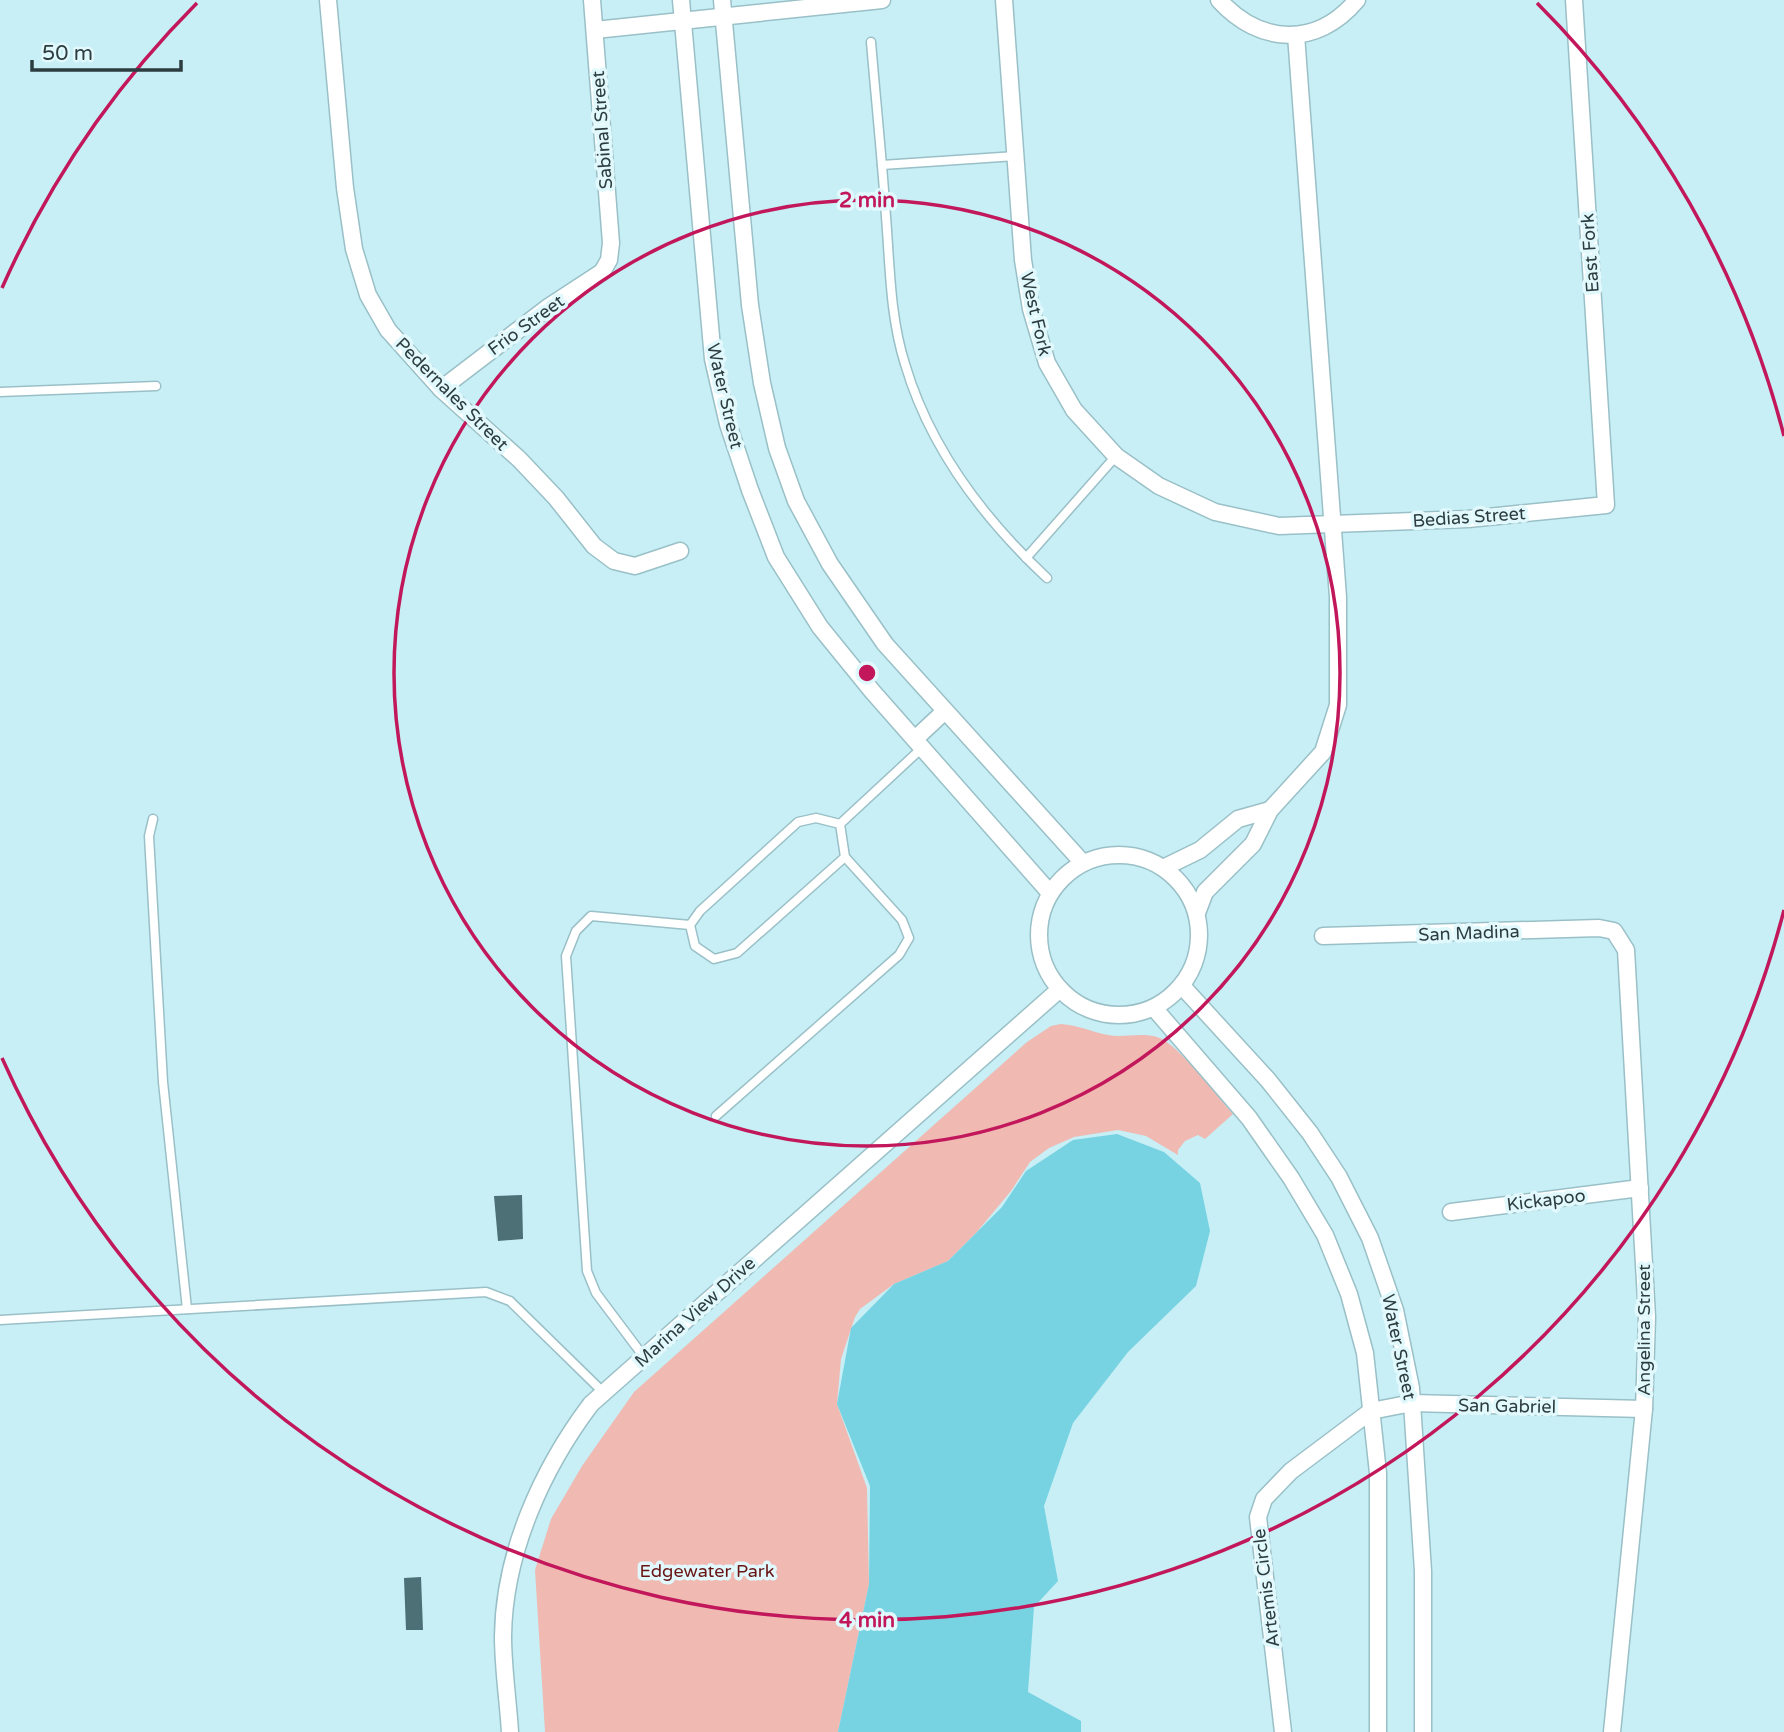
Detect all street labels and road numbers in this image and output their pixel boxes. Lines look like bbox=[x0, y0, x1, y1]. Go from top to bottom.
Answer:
street label: Sabinal Street bbox=[587, 70, 617, 190]
street label: East Fork bbox=[1576, 212, 1604, 293]
street label: West Fork bbox=[1016, 270, 1056, 358]
street label: Frio Street bbox=[484, 290, 569, 360]
street label: Pedernales Street bbox=[391, 333, 513, 455]
street label: Water Street bbox=[702, 341, 748, 451]
street label: Bedias Street bbox=[1412, 502, 1526, 532]
street label: San Madina bbox=[1418, 920, 1520, 946]
street label: Kickapoo bbox=[1505, 1184, 1587, 1216]
street label: Marina View Drive bbox=[630, 1252, 760, 1372]
street label: Angelina Street bbox=[1633, 1264, 1655, 1396]
street label: Water Street bbox=[1377, 1292, 1421, 1402]
street label: San Gabriel bbox=[1458, 1394, 1556, 1418]
street label: Artemis Circle bbox=[1248, 1527, 1284, 1649]

